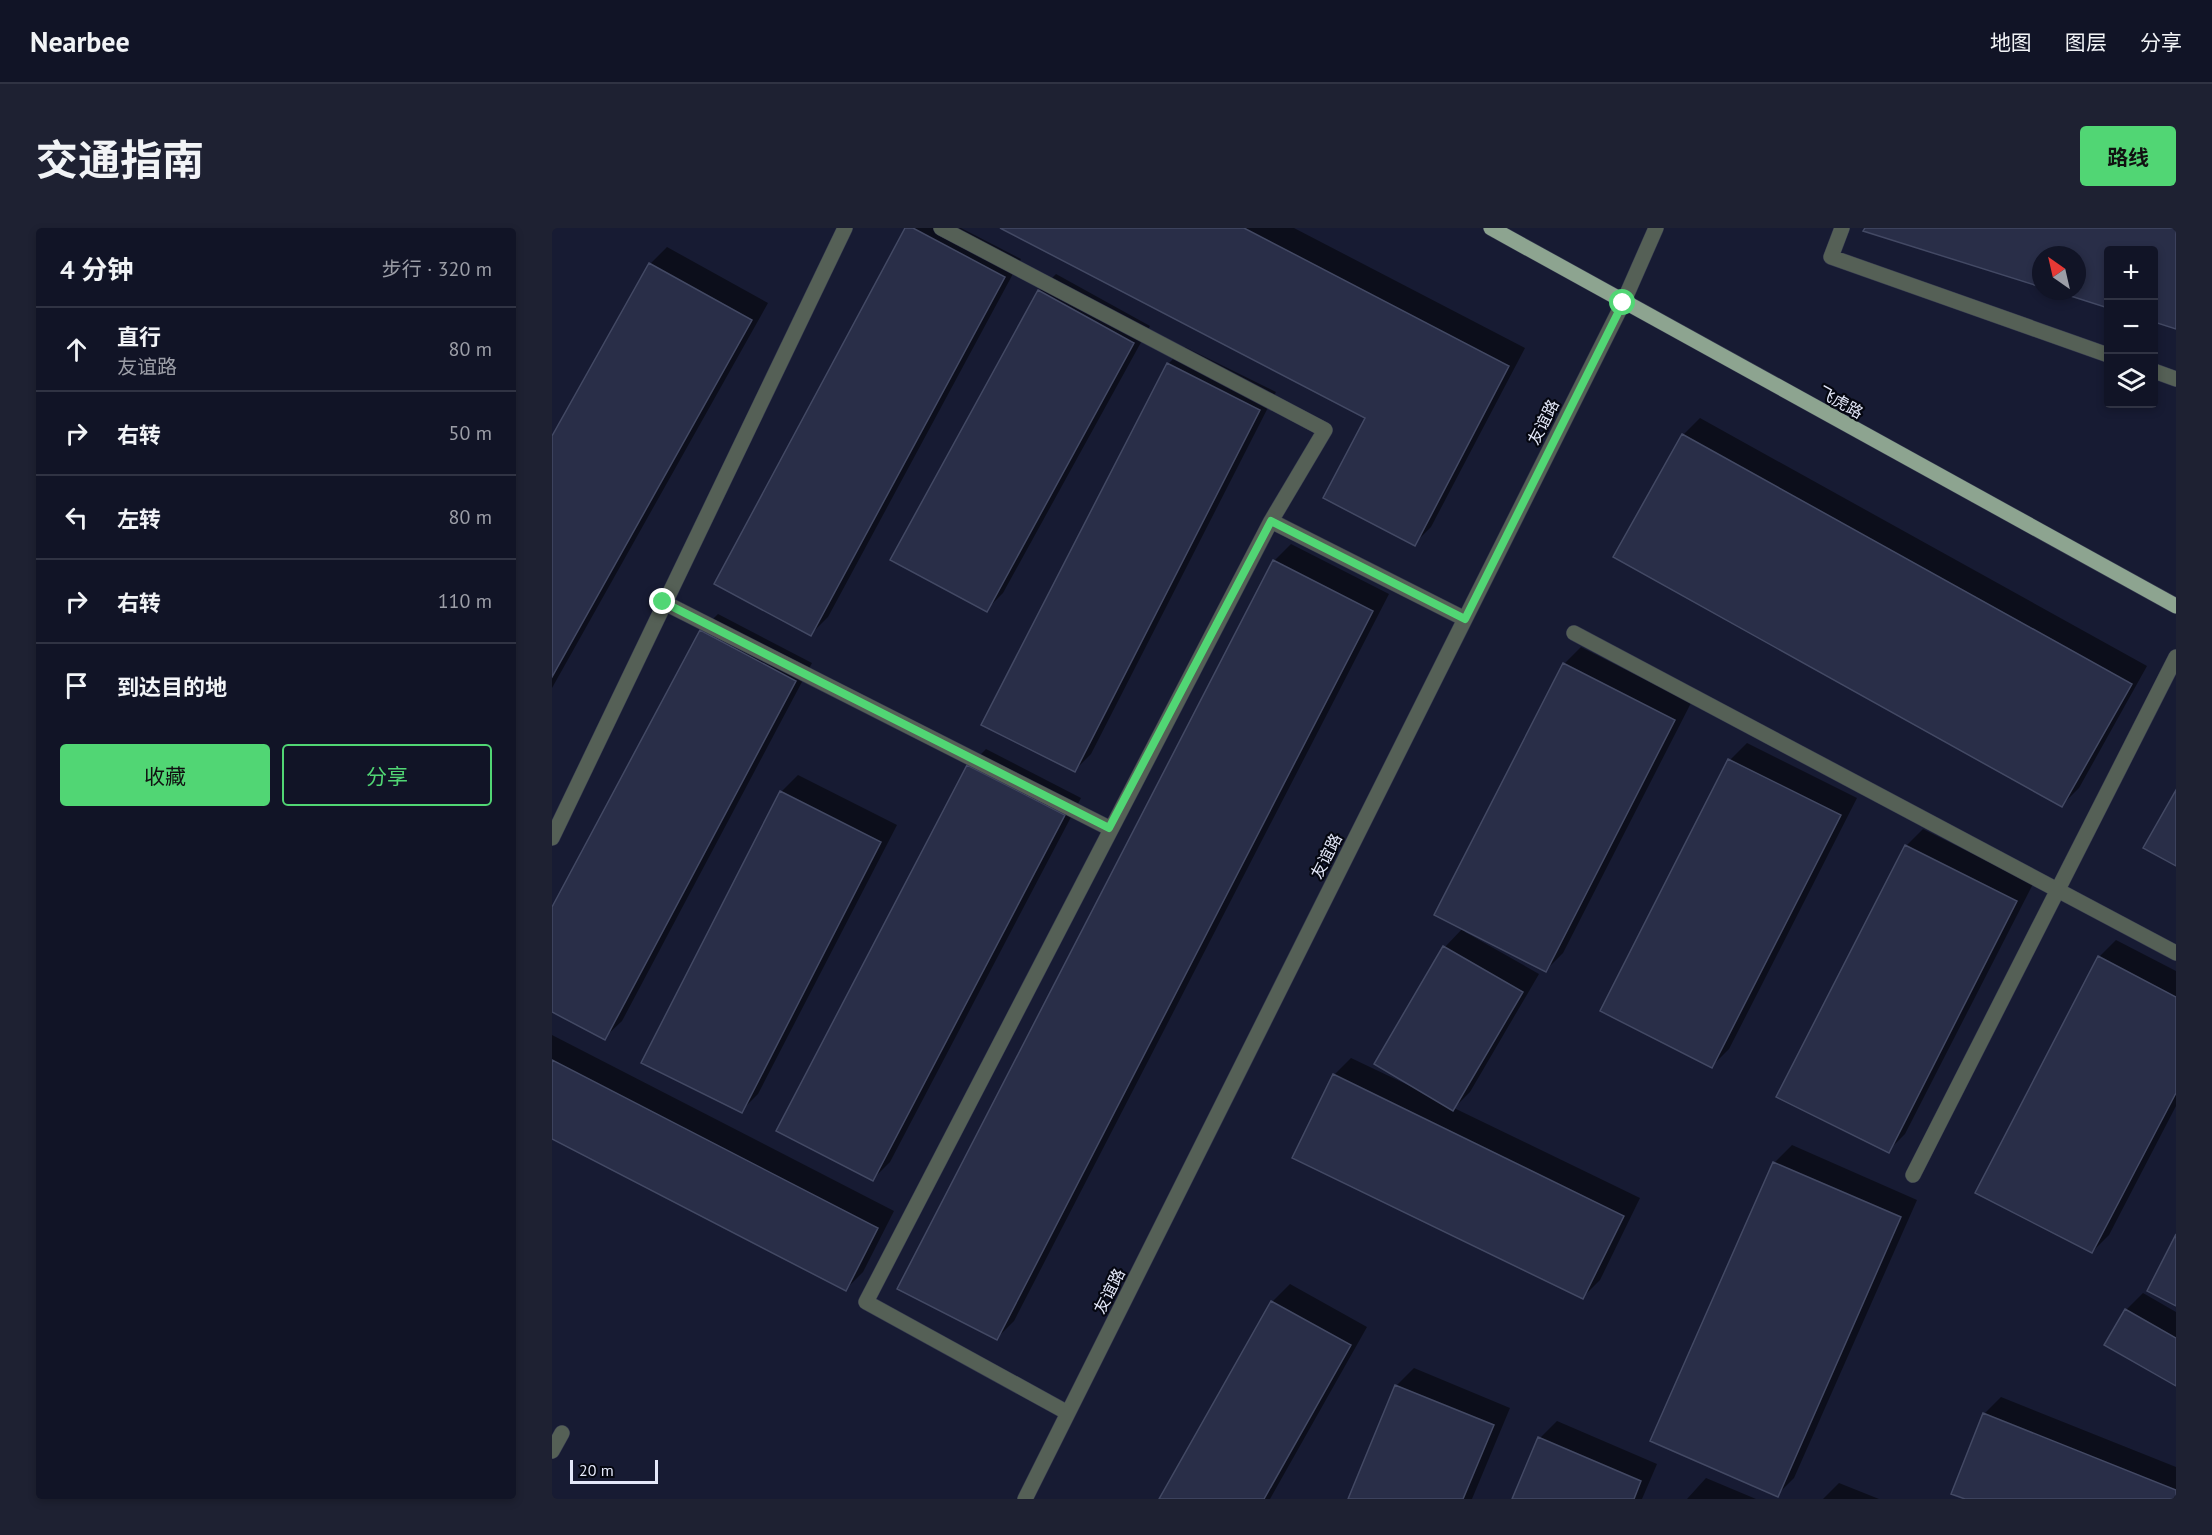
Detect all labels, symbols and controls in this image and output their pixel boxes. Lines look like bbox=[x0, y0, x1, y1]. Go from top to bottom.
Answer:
text: Nearbee bbox=[30, 23, 130, 60]
text: 地图 bbox=[1990, 29, 2032, 56]
text: 图层 bbox=[2065, 29, 2107, 56]
text: 分享 bbox=[2140, 29, 2182, 56]
button: 路线 bbox=[2080, 126, 2176, 186]
text: 交通指南 bbox=[36, 132, 204, 187]
north arrow bbox=[2032, 246, 2086, 300]
map controls bbox=[2104, 246, 2158, 408]
button: + bbox=[2104, 246, 2158, 300]
text: 4 分钟 bbox=[60, 253, 133, 286]
text: 步行 · 320 m bbox=[382, 256, 492, 282]
route start bbox=[1609, 289, 1635, 315]
button: − bbox=[2104, 300, 2158, 354]
text: 直行 bbox=[117, 323, 161, 351]
icon: ahead bbox=[60, 333, 93, 366]
text: 80 m bbox=[449, 336, 492, 362]
text: 友谊路 bbox=[117, 354, 177, 380]
button: layers bbox=[2104, 354, 2158, 408]
street label: 飞虎路 bbox=[1815, 382, 1867, 422]
street label: 友谊路 bbox=[1523, 396, 1563, 448]
icon: right bbox=[60, 417, 93, 450]
text: 50 m bbox=[449, 420, 492, 446]
text: 右转 bbox=[117, 421, 161, 449]
icon: left bbox=[60, 501, 93, 534]
text: 80 m bbox=[449, 504, 492, 530]
text: 左转 bbox=[117, 505, 161, 533]
icon: right bbox=[60, 585, 93, 618]
text: 110 m bbox=[438, 588, 492, 614]
route end bbox=[649, 588, 675, 614]
text: 右转 bbox=[117, 589, 161, 617]
icon: arrive bbox=[60, 669, 93, 702]
text: 到达目的地 bbox=[117, 673, 227, 701]
button: 收藏 bbox=[60, 744, 270, 806]
button: 分享 bbox=[282, 744, 492, 806]
street label: 友谊路 bbox=[1306, 830, 1346, 882]
street label: 友谊路 bbox=[1089, 1265, 1129, 1317]
scale bar bbox=[570, 1457, 658, 1484]
text: 20 m bbox=[579, 1460, 614, 1480]

